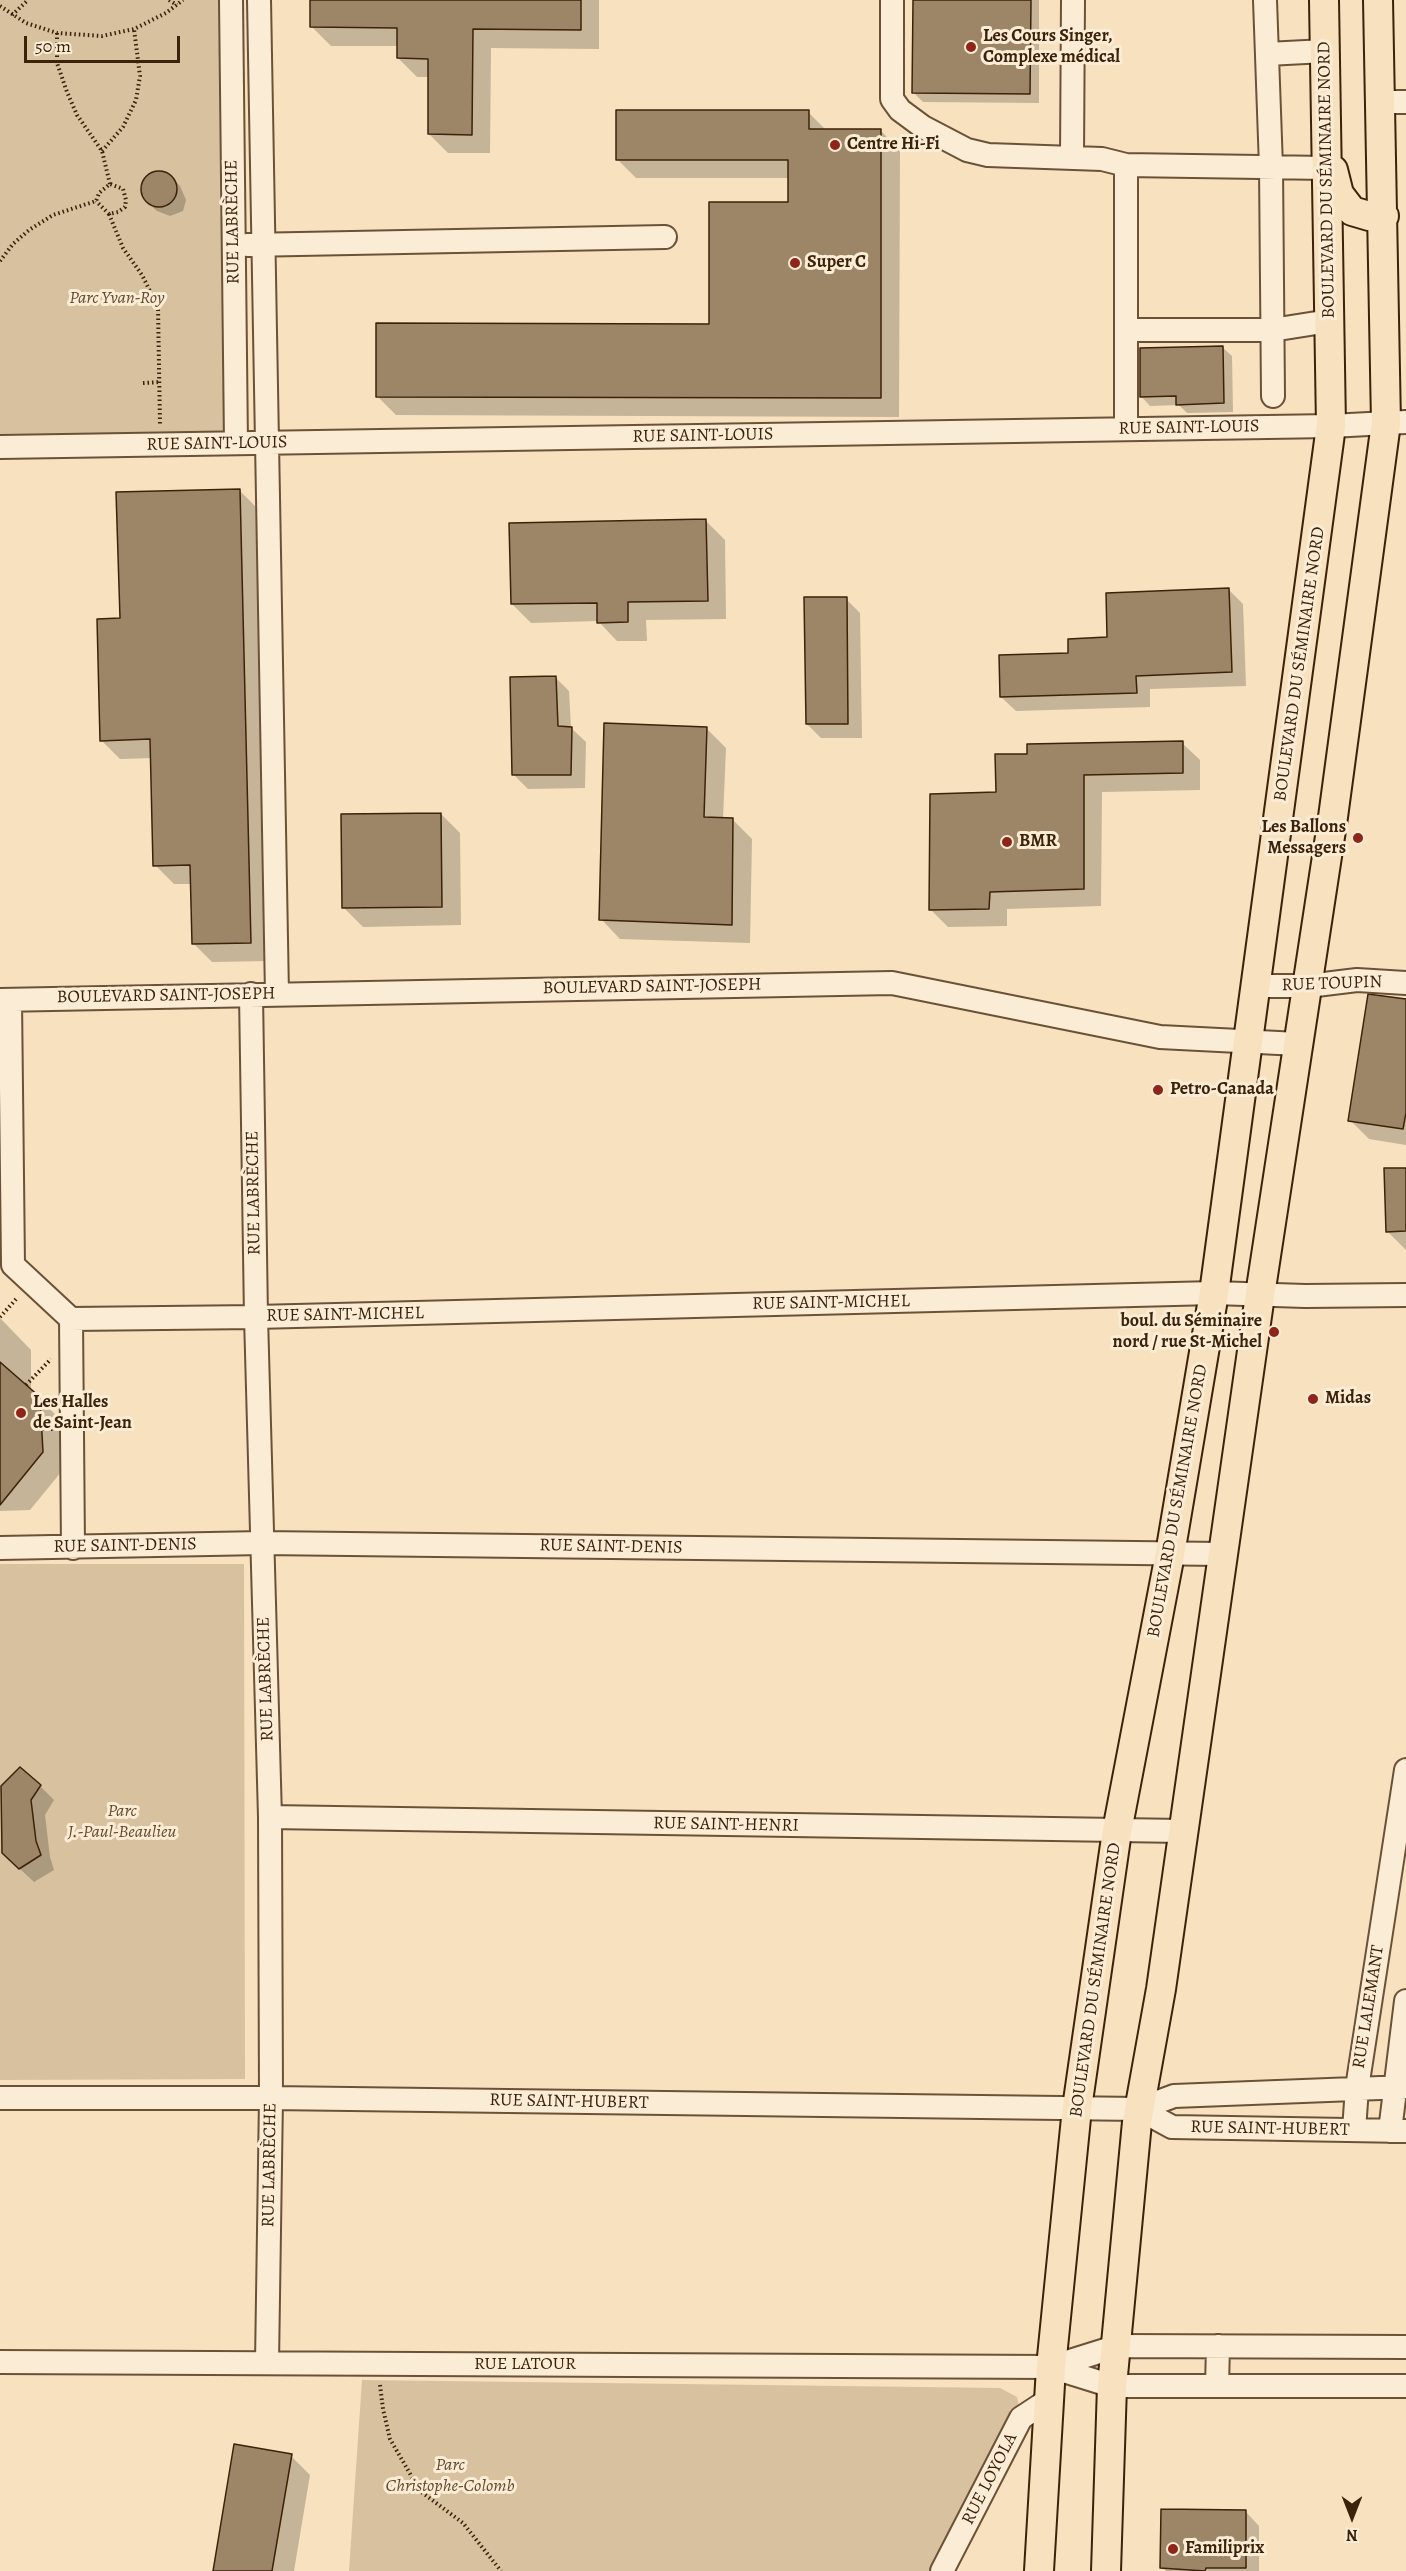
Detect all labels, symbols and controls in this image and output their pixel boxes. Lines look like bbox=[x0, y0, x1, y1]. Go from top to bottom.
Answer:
scale bar bbox=[27, 24, 183, 62]
place label: Les Cours Singer, Complexe médical bbox=[983, 26, 1120, 68]
text: 50 m bbox=[35, 34, 71, 58]
marker: Les Cours Singer, Complexe médical bbox=[964, 40, 978, 54]
street label: BOULEVARD DU SÉMINAIRE NORD bbox=[1314, 41, 1340, 319]
place label: Centre Hi-Fi bbox=[847, 134, 940, 156]
marker: Centre Hi-Fi bbox=[828, 138, 842, 152]
street label: RUE LABRÈCHE bbox=[221, 159, 245, 285]
place label: Super C bbox=[807, 252, 866, 274]
marker: Super C bbox=[788, 256, 802, 270]
park label: Parc Yvan-Roy bbox=[69, 288, 165, 310]
street label: RUE SAINT-LOUIS bbox=[1118, 416, 1260, 440]
street label: RUE SAINT-LOUIS bbox=[632, 424, 774, 448]
street label: RUE SAINT-LOUIS bbox=[146, 432, 288, 456]
street label: BOULEVARD DU SÉMINAIRE NORD bbox=[1270, 525, 1330, 803]
place label: Les Ballons Messagers bbox=[1261, 817, 1346, 860]
place label: BMR bbox=[1019, 831, 1057, 853]
marker: Les Ballons Messagers bbox=[1351, 831, 1365, 845]
marker: BMR bbox=[1000, 835, 1014, 849]
street label: RUE TOUPIN bbox=[1281, 971, 1383, 997]
street label: BOULEVARD SAINT-JOSEPH bbox=[542, 974, 762, 1000]
street label: BOULEVARD SAINT-JOSEPH bbox=[56, 983, 276, 1009]
place label: Petro-Canada bbox=[1170, 1079, 1274, 1101]
marker: Petro-Canada bbox=[1151, 1083, 1165, 1097]
street label: RUE LABRÈCHE bbox=[242, 1130, 266, 1256]
street label: RUE SAINT-MICHEL bbox=[752, 1291, 910, 1315]
street label: RUE SAINT-MICHEL bbox=[266, 1303, 424, 1327]
place label: boul. du Séminaire nord / rue St-Michel bbox=[1113, 1311, 1262, 1354]
marker: boul. du Séminaire nord / rue St-Michel bbox=[1267, 1325, 1281, 1339]
street label: BOULEVARD DU SÉMINAIRE NORD bbox=[1143, 1363, 1213, 1639]
place label: Midas bbox=[1325, 1388, 1371, 1410]
place label: Les Halles de Saint-Jean bbox=[33, 1392, 132, 1434]
marker: Midas bbox=[1306, 1392, 1320, 1406]
marker: Les Halles de Saint-Jean bbox=[14, 1406, 28, 1420]
street label: RUE SAINT-DENIS bbox=[53, 1534, 197, 1558]
street label: RUE SAINT-DENIS bbox=[539, 1535, 683, 1559]
street label: RUE LABRÈCHE bbox=[253, 1616, 279, 1742]
park label: Parc J.-Paul-Beaulieu bbox=[68, 1801, 176, 1844]
street label: RUE SAINT-HENRI bbox=[653, 1813, 799, 1837]
street label: BOULEVARD DU SÉMINAIRE NORD bbox=[1066, 1841, 1126, 2119]
street label: RUE LALEMANT bbox=[1349, 1944, 1389, 2070]
street label: RUE SAINT-HUBERT bbox=[489, 2090, 649, 2114]
street label: RUE LABRÈCHE bbox=[258, 2102, 282, 2228]
street label: RUE SAINT-HUBERT bbox=[1190, 2117, 1350, 2141]
street label: RUE LATOUR bbox=[474, 2354, 576, 2376]
street label: RUE LOYOLA bbox=[958, 2429, 1022, 2529]
park label: Parc Christophe-Colomb bbox=[385, 2455, 515, 2498]
north arrow bbox=[1322, 2487, 1382, 2547]
text: N bbox=[1346, 2524, 1358, 2546]
place label: Familiprix bbox=[1185, 2538, 1264, 2560]
marker: Familiprix bbox=[1166, 2542, 1180, 2556]

